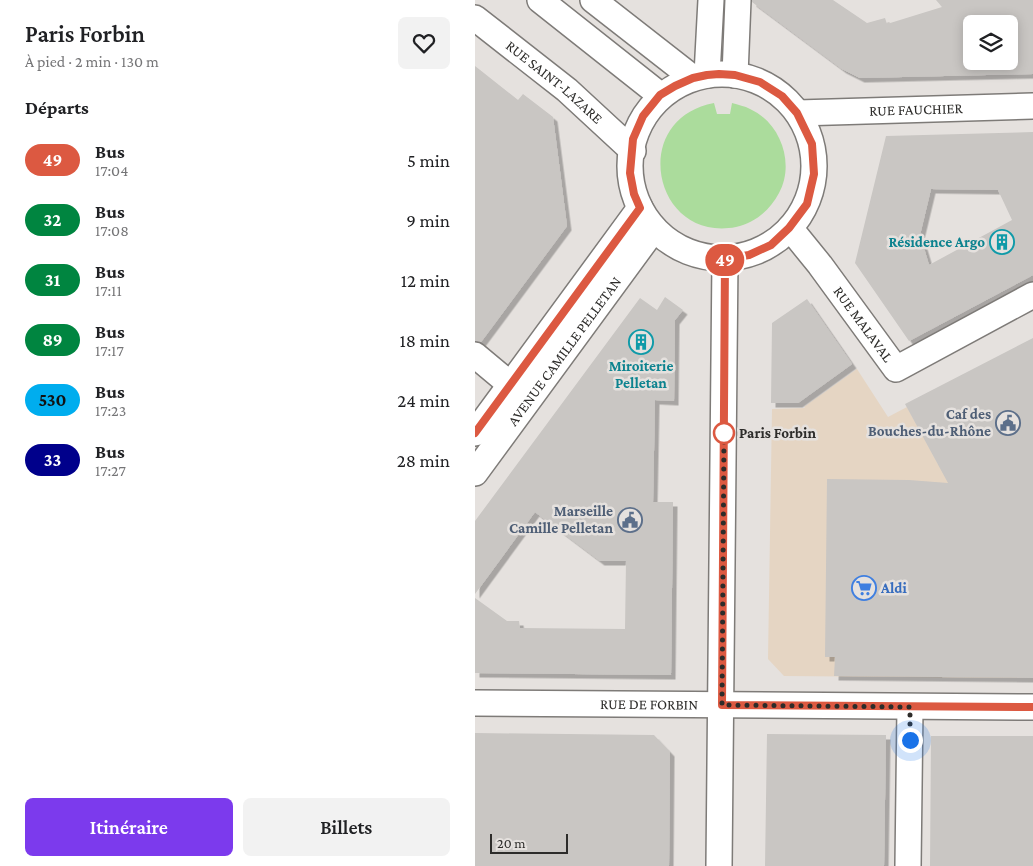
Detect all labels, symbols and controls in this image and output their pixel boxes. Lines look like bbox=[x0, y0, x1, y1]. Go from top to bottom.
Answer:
map controls bbox=[963, 15, 1018, 70]
button: layers bbox=[963, 15, 1018, 70]
button: heart bbox=[398, 17, 450, 69]
text: Paris Forbin bbox=[25, 20, 145, 47]
street label: RUE SAINT-LAZARE bbox=[503, 37, 606, 127]
text: À pied · 2 min · 130 m bbox=[25, 53, 159, 70]
text: Départs bbox=[25, 97, 89, 118]
street label: RUE FAUCHIER bbox=[869, 100, 964, 119]
text: Bus bbox=[95, 141, 125, 162]
text: 49 bbox=[43, 150, 62, 170]
text: 5 min bbox=[407, 150, 450, 171]
text: 17:04 bbox=[95, 162, 128, 179]
text: Bus bbox=[95, 201, 125, 222]
text: 32 bbox=[44, 210, 61, 230]
text: 9 min bbox=[406, 210, 450, 231]
text: 17:08 bbox=[95, 222, 129, 239]
building icon: Résidence Argo bbox=[989, 229, 1015, 255]
place label: Résidence Argo bbox=[888, 234, 985, 250]
line badge: 49 bbox=[703, 244, 747, 276]
text: 49 bbox=[715, 250, 735, 270]
text: Bus bbox=[95, 261, 125, 282]
text: 31 bbox=[45, 270, 60, 290]
text: 12 min bbox=[401, 270, 450, 291]
street label: AVENUE CAMILLE PELLETAN bbox=[504, 274, 624, 429]
text: 17:11 bbox=[95, 282, 122, 299]
street label: RUE MALAVAL bbox=[830, 283, 896, 366]
text: Bus bbox=[95, 321, 125, 342]
building icon: Miroiterie Pelletan bbox=[628, 329, 654, 355]
text: 89 bbox=[42, 330, 63, 350]
text: 18 min bbox=[399, 330, 450, 351]
text: 17:17 bbox=[95, 342, 124, 359]
place label: Miroiterie Pelletan bbox=[609, 358, 673, 391]
text: Bus bbox=[95, 381, 125, 402]
text: 530 bbox=[38, 390, 67, 410]
text: 24 min bbox=[397, 390, 450, 411]
text: 17:23 bbox=[95, 402, 126, 419]
place label: Caf des Bouches-du-Rhône bbox=[868, 406, 991, 439]
public building icon: Caf des Bouches-du-Rhône bbox=[995, 410, 1021, 436]
marker: Paris Forbin bbox=[713, 422, 735, 444]
place label: Paris Forbin bbox=[739, 425, 816, 441]
text: Bus bbox=[95, 441, 125, 462]
text: 33 bbox=[44, 450, 61, 470]
text: 28 min bbox=[397, 450, 450, 471]
text: 17:27 bbox=[95, 462, 126, 479]
place label: Marseille Camille Pelletan bbox=[509, 503, 613, 536]
public building icon: Marseille Camille Pelletan bbox=[617, 507, 643, 533]
supermarket icon: Aldi bbox=[851, 575, 877, 601]
place label: Aldi bbox=[880, 580, 907, 596]
street label: RUE DE FORBIN bbox=[600, 696, 698, 713]
your location bbox=[898, 728, 923, 753]
button: Itinéraire bbox=[25, 798, 233, 856]
button: Billets bbox=[243, 798, 450, 856]
scale bar bbox=[490, 831, 567, 854]
text: 20 m bbox=[497, 835, 525, 851]

